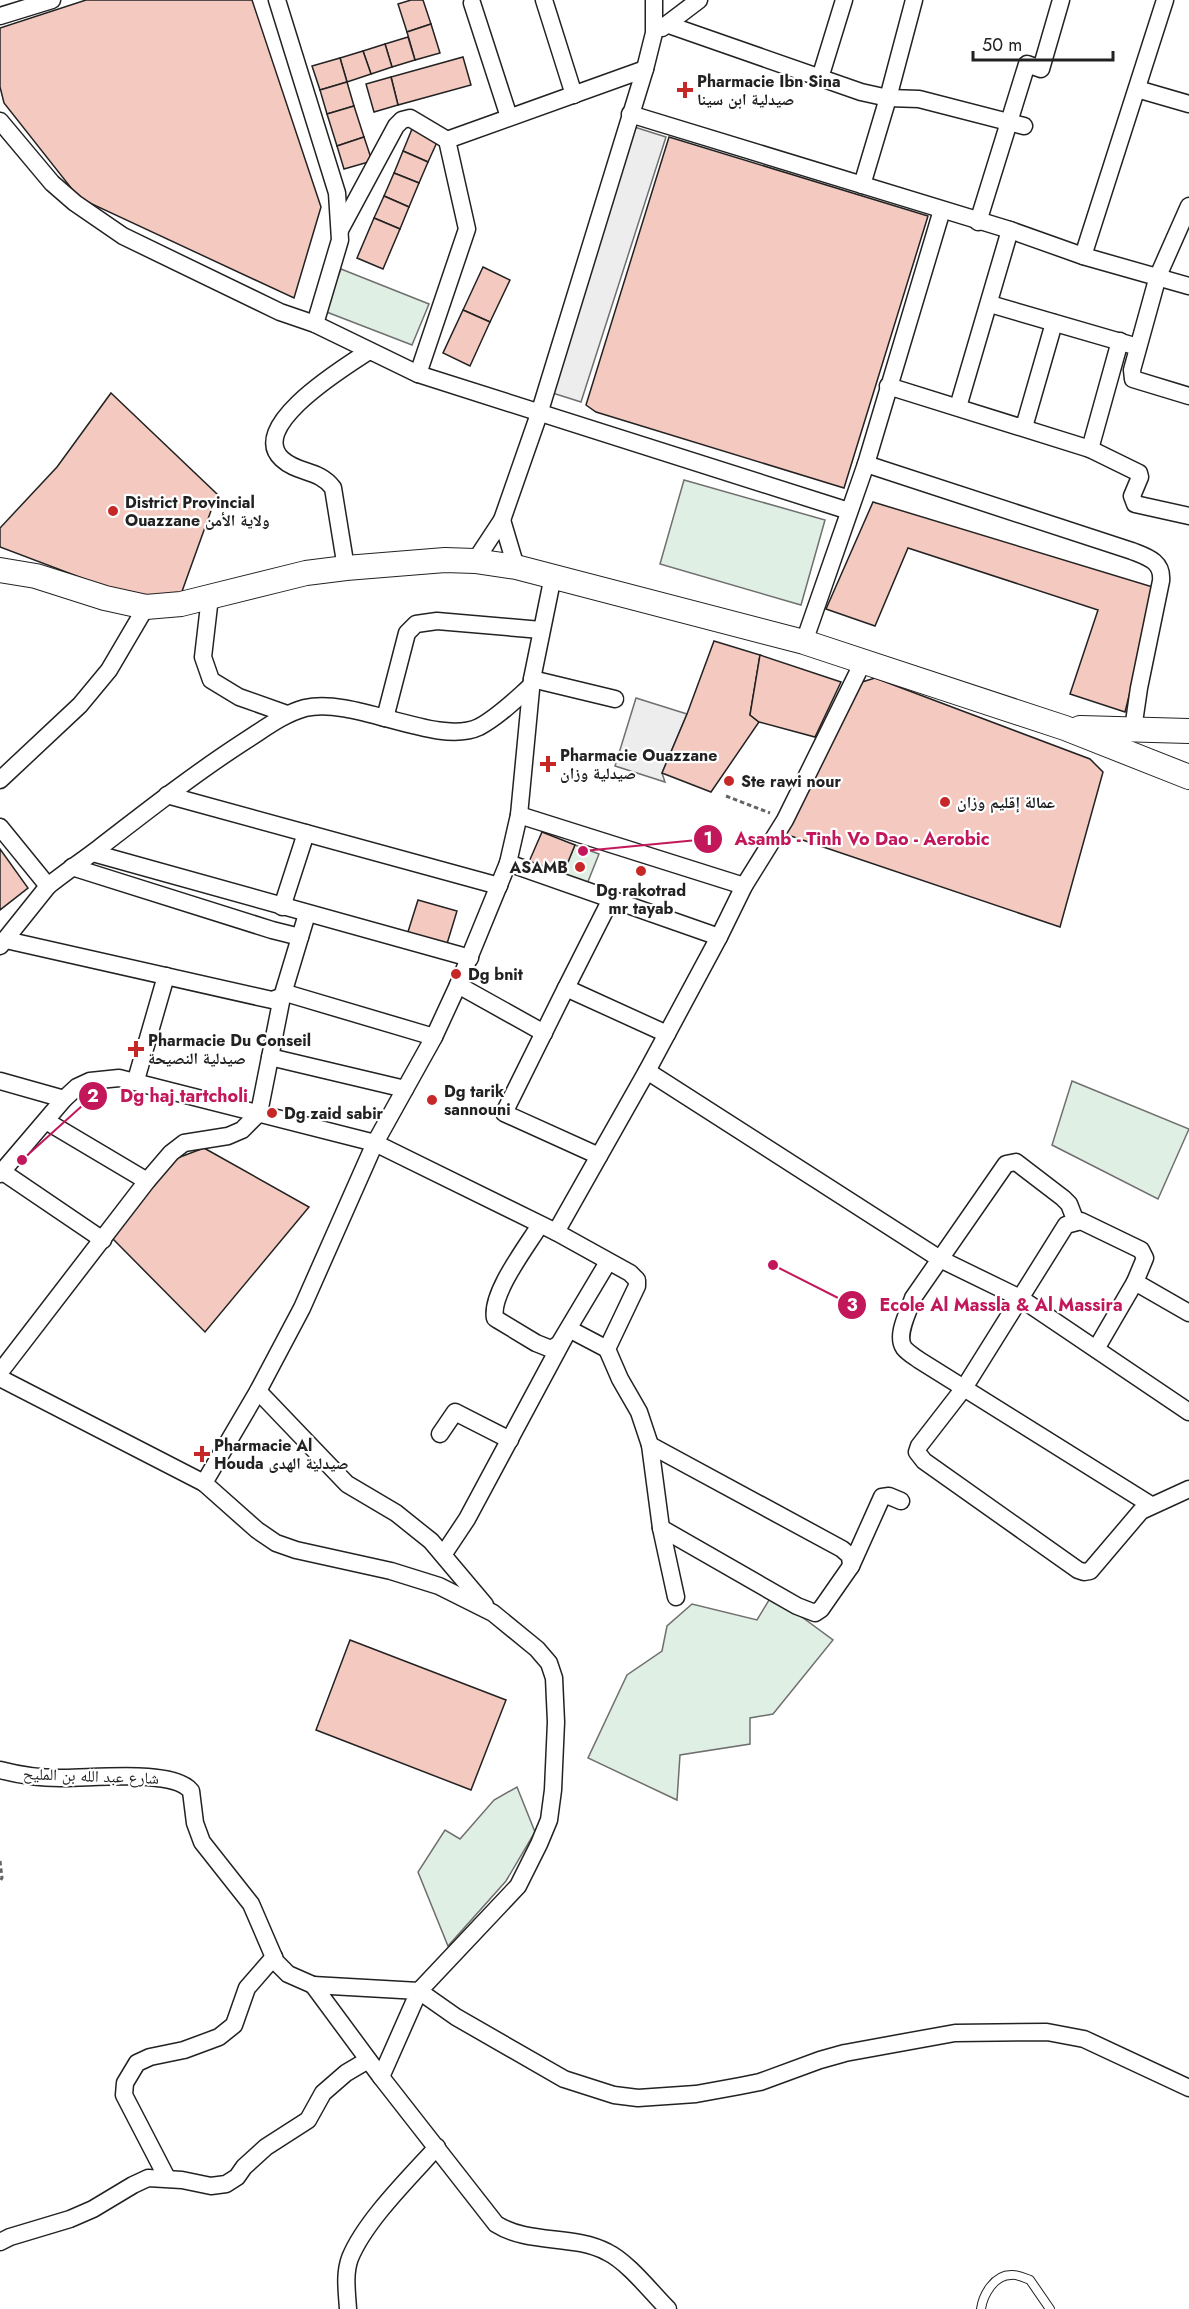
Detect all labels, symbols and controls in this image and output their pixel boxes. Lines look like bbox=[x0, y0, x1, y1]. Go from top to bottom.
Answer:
scale bar bbox=[973, 24, 1112, 62]
text: 50 m bbox=[982, 32, 1022, 58]
place label: Pharmacie Ibn Sina صيدلية ابن سينا bbox=[697, 70, 841, 111]
marker: Pharmacie Ibn Sina صيدلية ابن سينا bbox=[678, 83, 692, 97]
place label: District Provincial Ouazzane ولاية الأمن bbox=[125, 491, 270, 532]
marker: District Provincial Ouazzane ولاية الأمن bbox=[106, 504, 120, 518]
place label: Pharmacie Ouazzane صيدلية وزان bbox=[560, 744, 717, 785]
marker: Pharmacie Ouazzane صيدلية وزان bbox=[541, 757, 555, 771]
place label: Ste rawi nour bbox=[741, 770, 841, 793]
marker: Ste rawi nour bbox=[722, 774, 736, 788]
place label: عمالة إقليم وزان bbox=[957, 791, 1055, 814]
marker: عمالة إقليم وزان bbox=[938, 795, 952, 809]
callout: Asamb - Tinh Vo Dao - Aerobic bbox=[693, 821, 1002, 857]
text: 1 bbox=[703, 826, 713, 852]
text: Asamb - Tinh Vo Dao - Aerobic bbox=[733, 826, 990, 852]
place label: ASAMB bbox=[509, 856, 568, 879]
marker: ASAMB bbox=[573, 860, 587, 874]
marker: Dg rakotrad mr tayab bbox=[634, 864, 648, 878]
place label: Dg rakotrad mr tayab bbox=[596, 879, 686, 920]
place label: Dg bnit bbox=[468, 963, 524, 986]
marker: Dg bnit bbox=[449, 967, 463, 981]
place label: Pharmacie Du Conseil صيدلية النصيحة bbox=[148, 1029, 311, 1070]
marker: Pharmacie Du Conseil صيدلية النصيحة bbox=[129, 1042, 143, 1056]
callout: Dg haj tartcholi bbox=[78, 1078, 260, 1114]
place label: Dg tarik sannouni bbox=[444, 1080, 511, 1121]
text: 2 bbox=[87, 1083, 99, 1109]
text: Dg haj tartcholi bbox=[120, 1083, 248, 1109]
marker: Dg tarik sannouni bbox=[425, 1093, 439, 1107]
place label: Dg zaid sabir bbox=[284, 1102, 384, 1125]
marker: Dg zaid sabir bbox=[265, 1106, 279, 1120]
callout: Ecole Al Massla & Al Massira bbox=[837, 1287, 1134, 1323]
text: 3 bbox=[846, 1292, 858, 1318]
text: Ecole Al Massla & Al Massira bbox=[879, 1292, 1123, 1318]
place label: Pharmacie Al Houda صيدلية الهدى bbox=[214, 1434, 349, 1475]
marker: Pharmacie Al Houda صيدلية الهدى bbox=[195, 1447, 209, 1461]
street label: شارع عبد الله بن المليح bbox=[23, 1762, 159, 1790]

